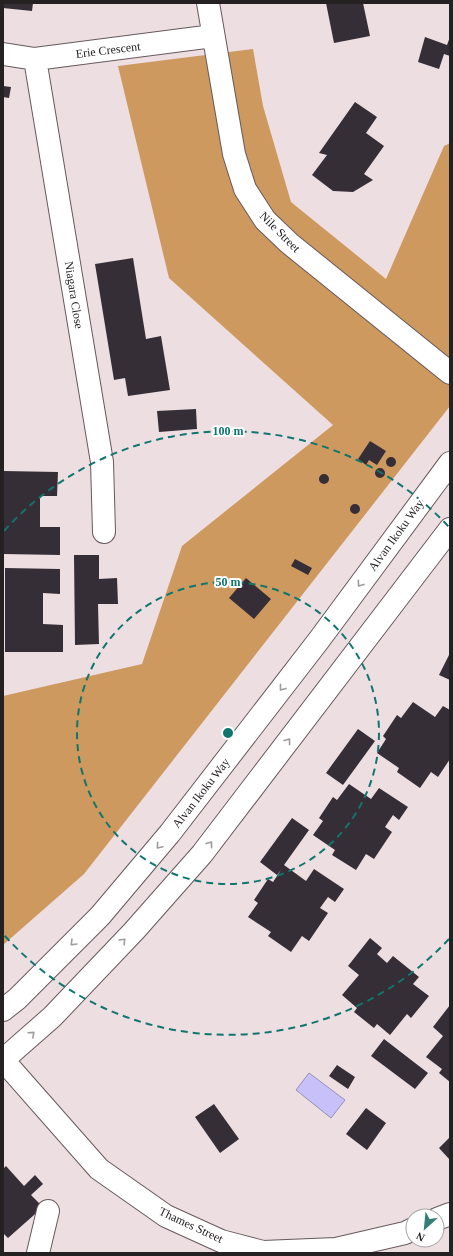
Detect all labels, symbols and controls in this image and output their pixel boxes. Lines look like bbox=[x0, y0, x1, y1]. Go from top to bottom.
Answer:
street label: Erie Crescent bbox=[75, 39, 142, 61]
street label: Nile Street bbox=[257, 209, 304, 256]
street label: Niagara Close bbox=[62, 260, 86, 330]
text: 100 m bbox=[213, 424, 244, 438]
street label: Alvan Ikoku Way bbox=[365, 497, 427, 573]
text: 50 m bbox=[216, 575, 241, 589]
one-way arrow bbox=[358, 580, 365, 587]
one-way arrow bbox=[280, 684, 287, 691]
centre of rings bbox=[221, 726, 235, 740]
one-way arrow bbox=[284, 738, 291, 745]
street label: Alvan Ikoku Way bbox=[169, 755, 233, 831]
one-way arrow bbox=[157, 841, 164, 849]
one-way arrow bbox=[205, 842, 212, 849]
one-way arrow bbox=[70, 938, 78, 946]
one-way arrow bbox=[119, 938, 126, 946]
one-way arrow bbox=[27, 1031, 35, 1039]
street label: Thames Street bbox=[157, 1204, 226, 1246]
north arrow bbox=[405, 1208, 445, 1248]
text: N bbox=[414, 1230, 427, 1244]

